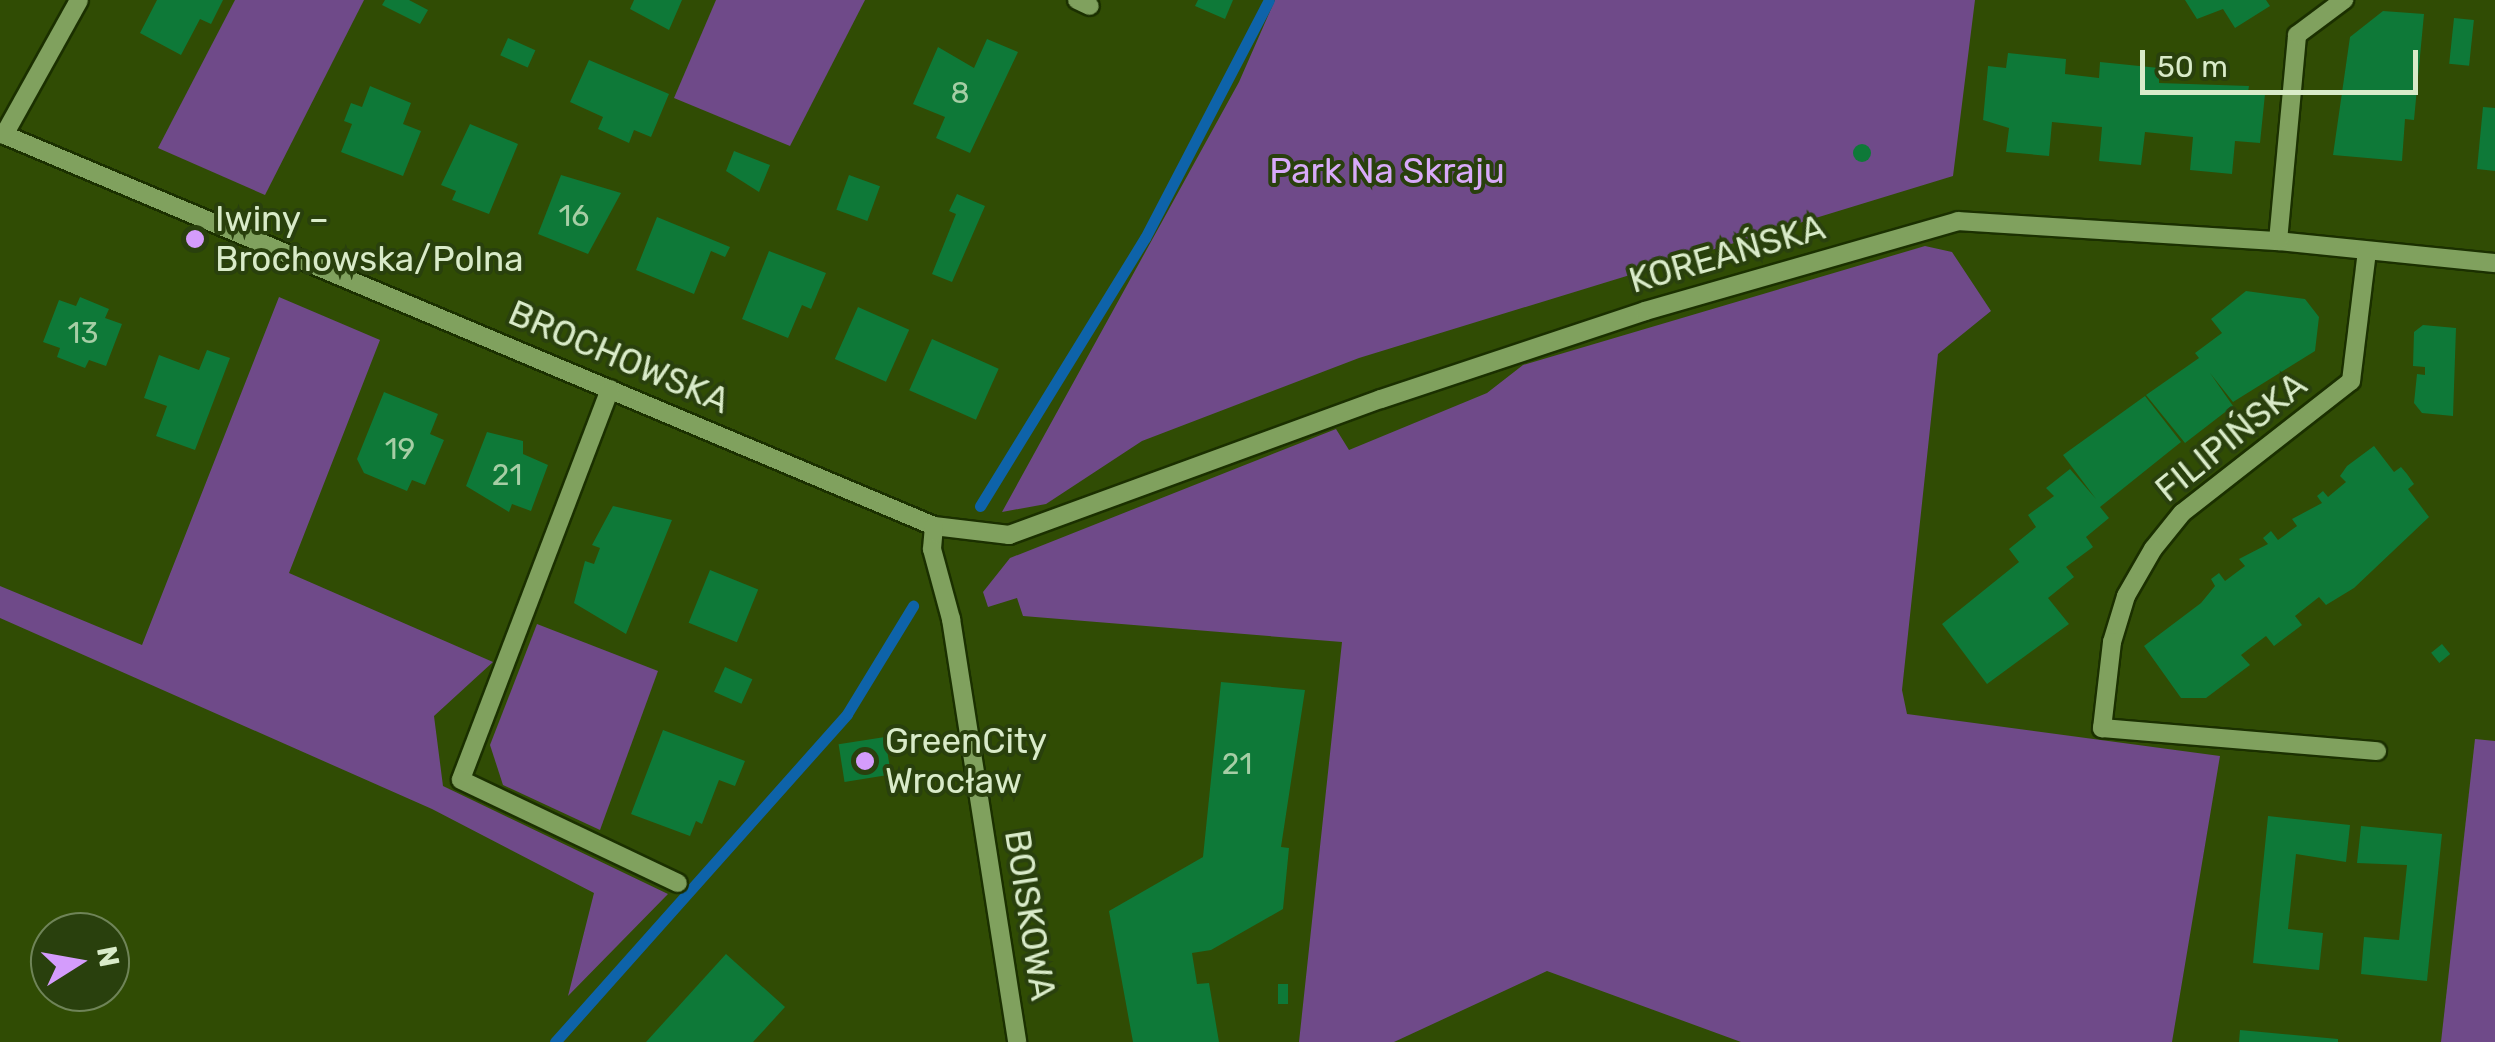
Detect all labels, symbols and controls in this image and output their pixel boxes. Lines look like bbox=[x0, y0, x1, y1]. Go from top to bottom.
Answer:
scale bar bbox=[2145, 30, 2422, 92]
text: 50 m bbox=[2157, 49, 2228, 85]
house number: 8 bbox=[950, 75, 970, 111]
park label: Park Na Skraju bbox=[1269, 150, 1505, 192]
place label: Iwiny – Brochowska/Polna bbox=[215, 198, 524, 280]
house number: 16 bbox=[559, 198, 589, 234]
street label: KOREAŃSKA bbox=[1624, 206, 1830, 302]
marker: Iwiny – Brochowska/Polna bbox=[184, 228, 206, 250]
street label: BROCHOWSKA bbox=[502, 292, 736, 422]
house number: 13 bbox=[68, 315, 98, 351]
street label: FILIPIŃSKA bbox=[2147, 363, 2315, 511]
house number: 19 bbox=[385, 431, 415, 467]
house number: 21 bbox=[492, 457, 522, 493]
place label: GreenCity Wrocław bbox=[885, 720, 1047, 802]
house number: 21 bbox=[1222, 746, 1252, 782]
marker: GreenCity Wrocław bbox=[854, 750, 876, 772]
street label: BOISKOWA bbox=[996, 827, 1064, 1003]
north arrow bbox=[30, 912, 130, 1012]
text: N bbox=[90, 944, 126, 970]

